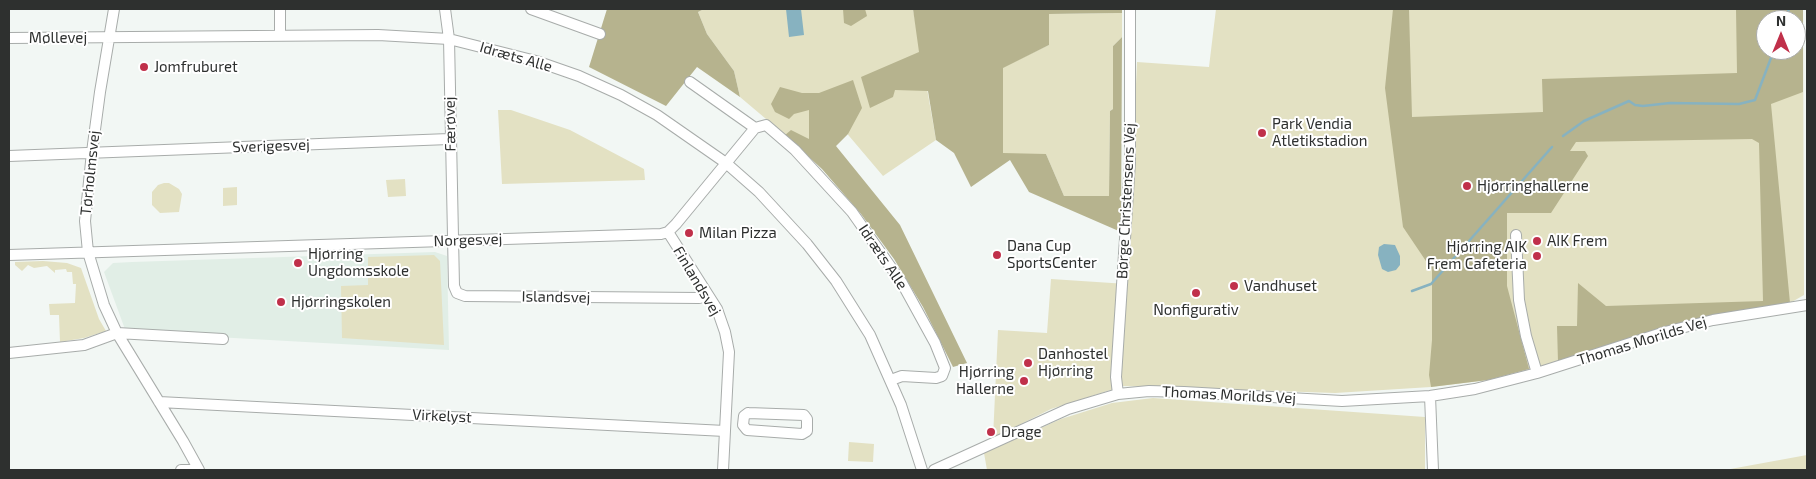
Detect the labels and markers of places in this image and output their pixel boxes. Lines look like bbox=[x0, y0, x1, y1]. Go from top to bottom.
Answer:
place label: Jomfruburet bbox=[154, 58, 238, 76]
marker: Jomfruburet bbox=[138, 61, 150, 73]
place label: Park Vendia Atletikstadion bbox=[1272, 115, 1368, 150]
marker: Park Vendia Atletikstadion bbox=[1256, 127, 1268, 139]
place label: Hjørringhallerne bbox=[1477, 177, 1589, 195]
marker: Hjørringhallerne bbox=[1461, 180, 1473, 192]
place label: Milan Pizza bbox=[699, 224, 777, 242]
marker: Milan Pizza bbox=[683, 227, 695, 239]
place label: AIK Frem bbox=[1547, 232, 1607, 250]
marker: AIK Frem bbox=[1531, 235, 1543, 247]
place label: Dana Cup SportsCenter bbox=[1007, 237, 1097, 272]
place label: Hjørring AIK Frem Cafeteria bbox=[1427, 238, 1527, 273]
place label: Hjørring Ungdomsskole bbox=[308, 245, 409, 280]
marker: Dana Cup SportsCenter bbox=[991, 249, 1003, 261]
marker: Hjørring AIK Frem Cafeteria bbox=[1531, 250, 1543, 262]
marker: Hjørring Ungdomsskole bbox=[292, 257, 304, 269]
place label: Vandhuset bbox=[1244, 277, 1317, 295]
marker: Vandhuset bbox=[1228, 280, 1240, 292]
marker: Nonfigurativ bbox=[1190, 287, 1202, 299]
place label: Hjørringskolen bbox=[291, 293, 391, 311]
marker: Hjørringskolen bbox=[275, 296, 287, 308]
place label: Nonfigurativ bbox=[1153, 301, 1239, 319]
place label: Danhostel Hjørring bbox=[1038, 345, 1108, 380]
marker: Danhostel Hjørring bbox=[1022, 357, 1034, 369]
place label: Hjørring Hallerne bbox=[956, 363, 1014, 398]
marker: Hjørring Hallerne bbox=[1018, 375, 1030, 387]
place label: Drage bbox=[1001, 423, 1042, 441]
marker: Drage bbox=[985, 426, 997, 438]

